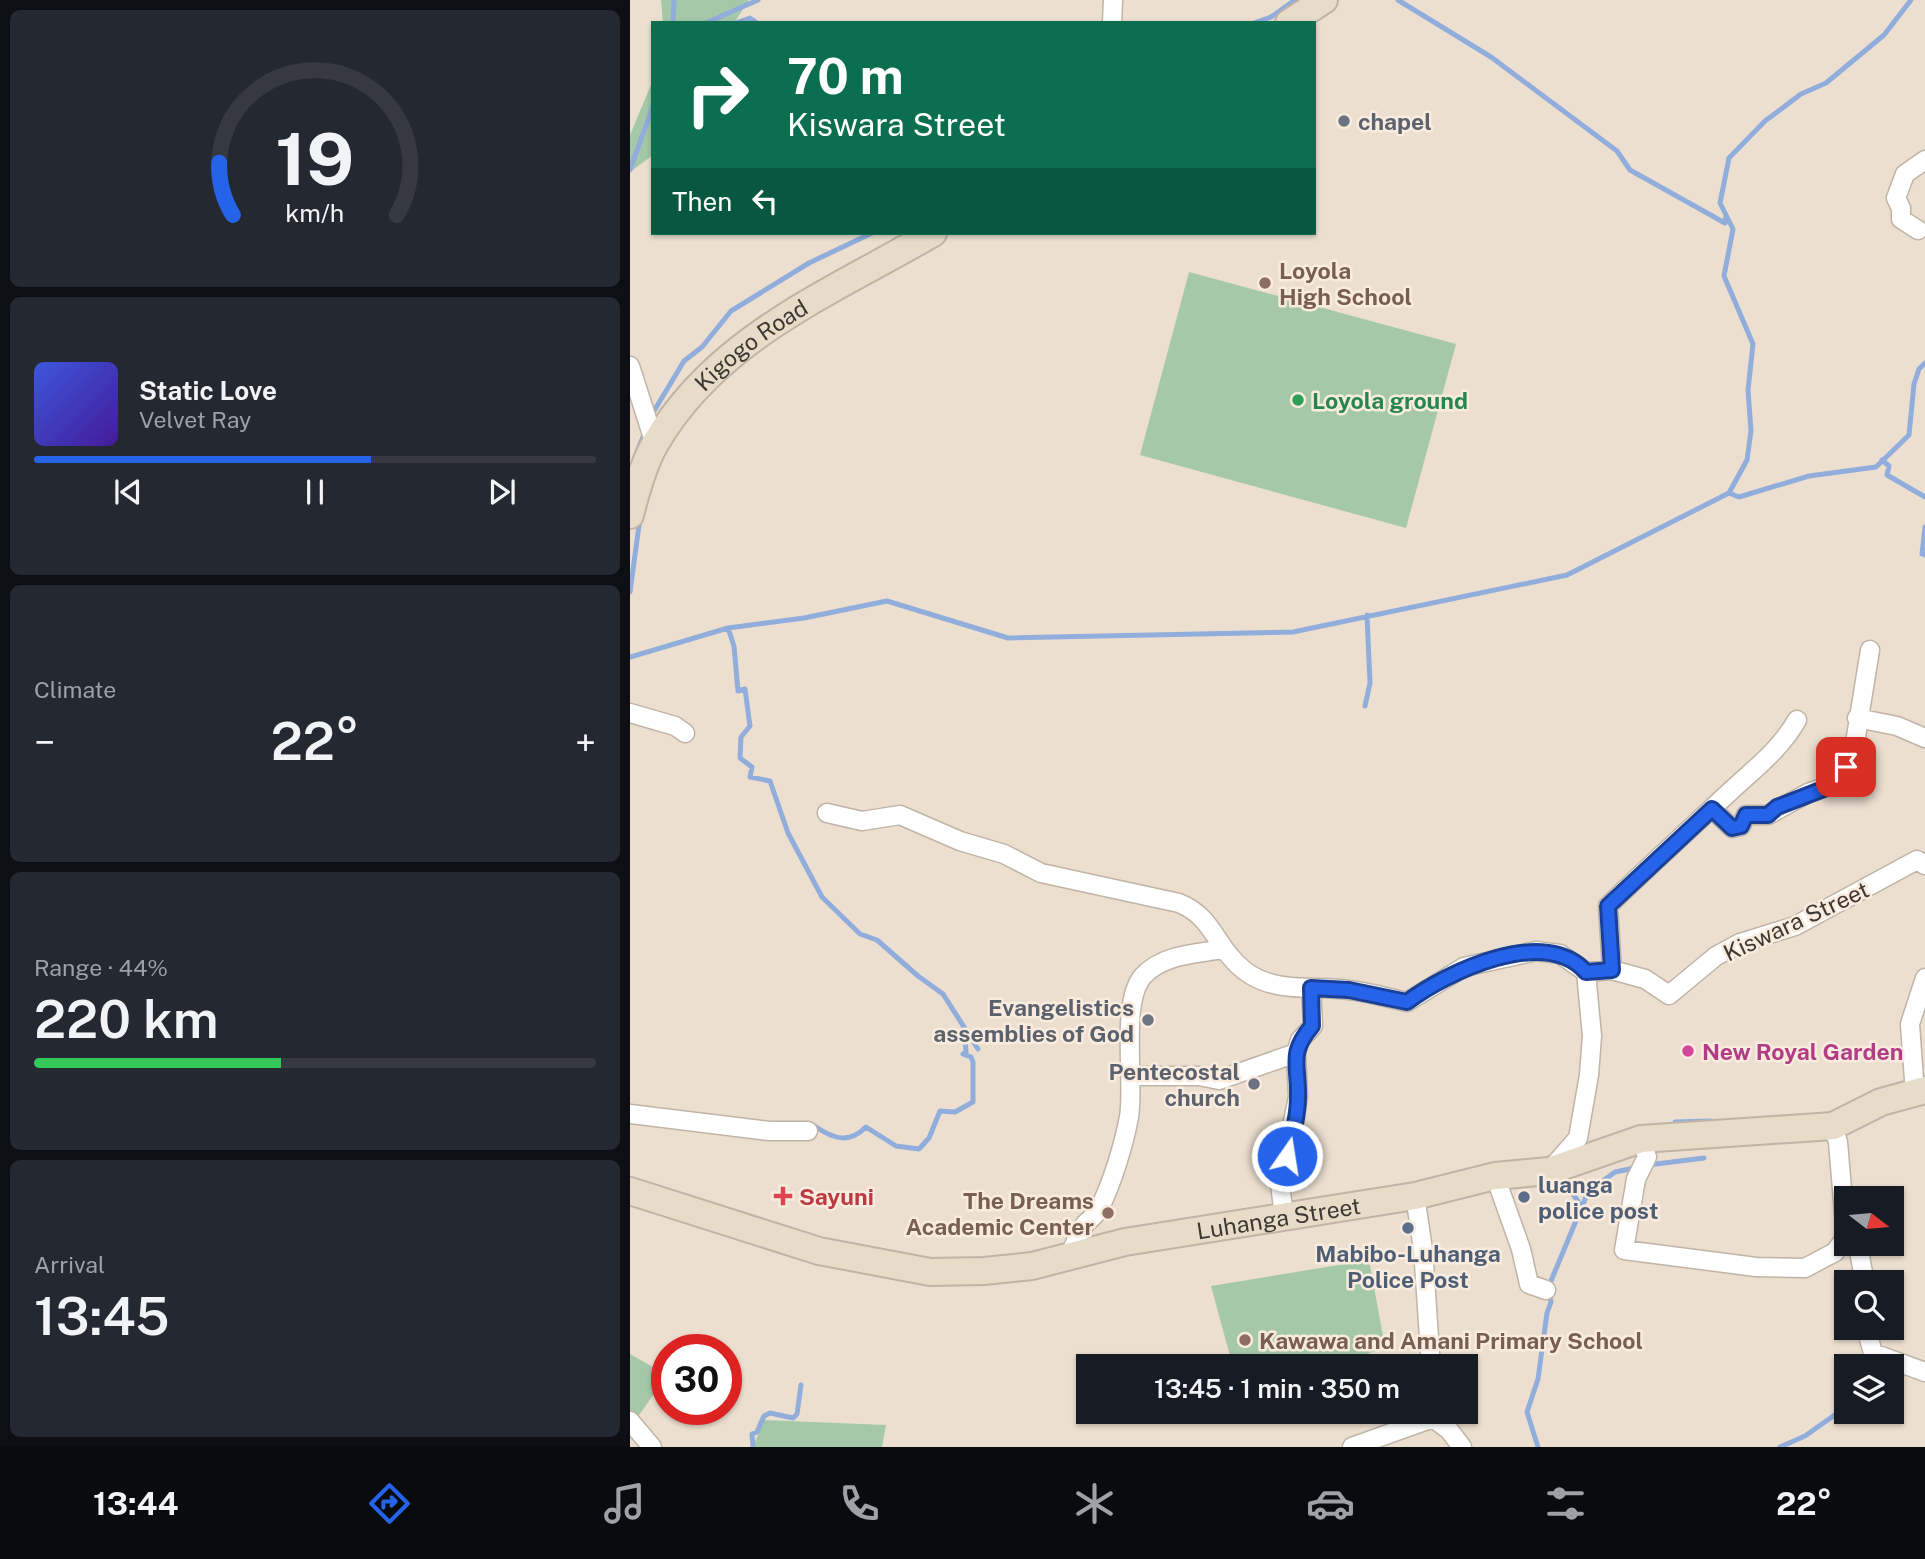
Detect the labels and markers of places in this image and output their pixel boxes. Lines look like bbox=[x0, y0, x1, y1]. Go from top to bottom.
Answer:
place label: chapel bbox=[1358, 108, 1432, 135]
marker: chapel bbox=[1336, 113, 1352, 129]
place label: Loyola High School bbox=[1279, 257, 1412, 310]
marker: Loyola High School bbox=[1257, 275, 1273, 291]
place label: Loyola ground bbox=[1312, 387, 1468, 414]
marker: Loyola ground bbox=[1290, 392, 1306, 408]
pin bbox=[1816, 737, 1876, 797]
place label: Evangelistics assemblies of God bbox=[933, 994, 1134, 1047]
marker: Evangelistics assemblies of God bbox=[1140, 1012, 1156, 1028]
place label: New Royal Garden bbox=[1702, 1038, 1903, 1065]
marker: New Royal Garden bbox=[1680, 1043, 1696, 1059]
place label: Pentecostal church bbox=[1109, 1058, 1240, 1111]
marker: Pentecostal church bbox=[1246, 1076, 1262, 1092]
place label: luanga police post bbox=[1538, 1171, 1659, 1224]
place label: Sayuni bbox=[799, 1183, 874, 1210]
marker: Sayuni bbox=[773, 1186, 793, 1206]
place label: The Dreams Academic Center bbox=[905, 1187, 1094, 1240]
marker: luanga police post bbox=[1516, 1189, 1532, 1205]
marker: The Dreams Academic Center bbox=[1100, 1205, 1116, 1221]
marker: Mabibo-Luhanga Police Post bbox=[1400, 1220, 1416, 1236]
place label: Mabibo-Luhanga Police Post bbox=[1315, 1240, 1501, 1293]
place label: Kawawa and Amani Primary School bbox=[1259, 1327, 1643, 1354]
marker: Kawawa and Amani Primary School bbox=[1237, 1332, 1253, 1348]

